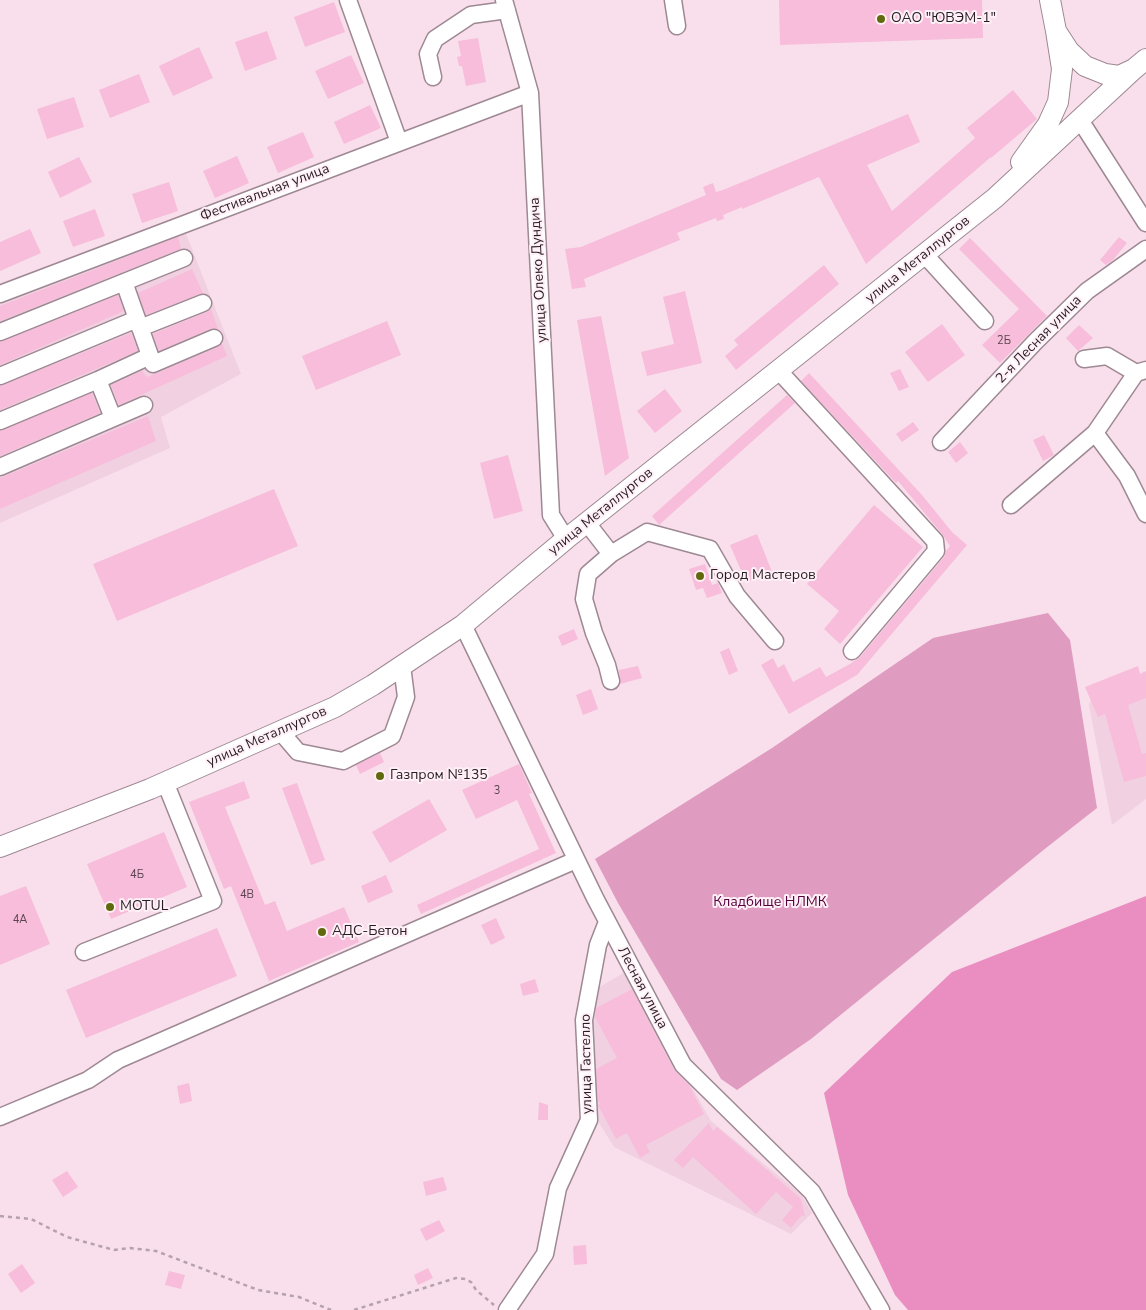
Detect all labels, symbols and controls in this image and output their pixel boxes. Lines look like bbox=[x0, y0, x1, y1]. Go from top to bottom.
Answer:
place label: ОАО "ЮВЭМ-1" bbox=[891, 11, 996, 27]
marker: ОАО "ЮВЭМ-1" bbox=[875, 13, 887, 25]
street label: Фестивальная улица bbox=[198, 161, 332, 225]
street label: улица Олеко Дундича bbox=[527, 197, 551, 343]
street label: улица Металлургов bbox=[862, 213, 974, 307]
street label: 2-я Лесная улица bbox=[993, 292, 1085, 388]
house number: 2Б bbox=[997, 334, 1011, 348]
street label: улица Металлургов bbox=[545, 465, 657, 559]
place label: Город Мастеров bbox=[710, 568, 816, 584]
marker: Город Мастеров bbox=[694, 570, 706, 582]
street label: улица Металлургов bbox=[205, 703, 329, 771]
place label: Газпром №135 bbox=[390, 768, 488, 784]
marker: Газпром №135 bbox=[374, 770, 386, 782]
house number: 3 bbox=[494, 784, 500, 798]
house number: 4Б bbox=[130, 868, 144, 882]
house number: 4В bbox=[240, 888, 254, 902]
park label: Кладбище НЛМК bbox=[713, 895, 827, 911]
place label: MOTUL bbox=[120, 899, 168, 915]
marker: MOTUL bbox=[104, 901, 116, 913]
house number: 4А bbox=[13, 913, 27, 927]
place label: АДС-Бетон bbox=[332, 924, 407, 940]
marker: АДС-Бетон bbox=[316, 926, 328, 938]
street label: Лесная улица bbox=[613, 944, 671, 1032]
street label: улица Гастелло bbox=[578, 1014, 596, 1114]

